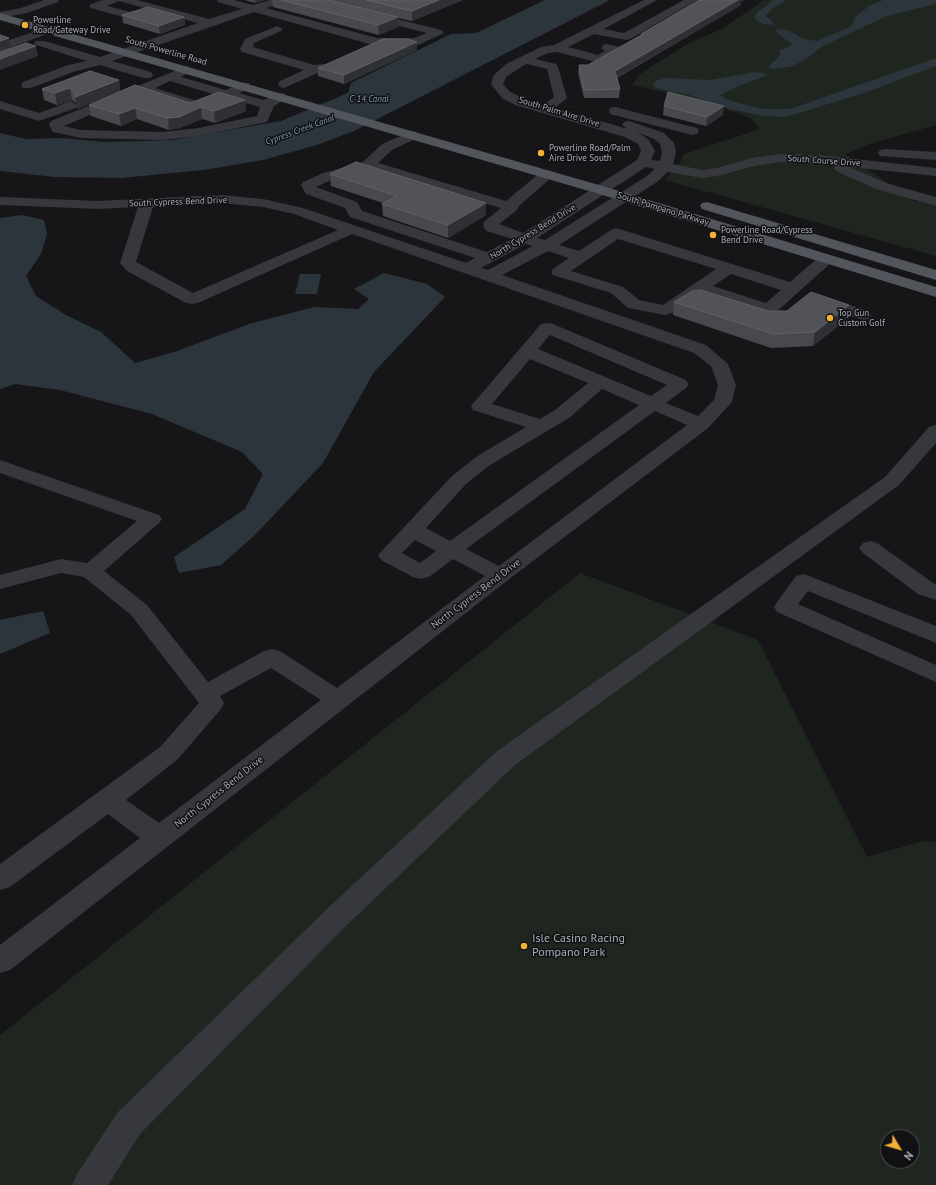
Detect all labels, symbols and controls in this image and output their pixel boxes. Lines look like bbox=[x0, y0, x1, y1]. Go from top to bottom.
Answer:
place label: Powerline Road/Gateway Drive bbox=[33, 15, 110, 36]
marker: Powerline Road/Gateway Drive bbox=[20, 20, 30, 30]
street label: South Powerline Road bbox=[124, 34, 208, 68]
water label: C-14 Canal bbox=[349, 94, 389, 104]
street label: South Palm Aire Drive bbox=[517, 95, 601, 129]
water label: Cypress Creek Canal bbox=[264, 113, 336, 147]
place label: Powerline Road/Palm Aire Drive South bbox=[549, 143, 631, 164]
marker: Powerline Road/Palm Aire Drive South bbox=[536, 148, 546, 158]
street label: South Course Drive bbox=[787, 153, 861, 169]
street label: South Pompano Parkway bbox=[616, 190, 710, 228]
street label: South Cypress Bend Drive bbox=[129, 195, 227, 209]
street label: North Cypress Bend Drive bbox=[488, 202, 578, 262]
place label: Powerline Road/Cypress Bend Drive bbox=[721, 225, 813, 246]
marker: Powerline Road/Cypress Bend Drive bbox=[708, 230, 718, 240]
place label: Top Gun Custom Golf bbox=[838, 308, 885, 329]
marker: Top Gun Custom Golf bbox=[825, 313, 835, 323]
street label: North Cypress Bend Drive bbox=[429, 556, 523, 632]
street label: North Cypress Bend Drive bbox=[172, 754, 266, 830]
place label: Isle Casino Racing Pompano Park bbox=[532, 932, 625, 960]
marker: Isle Casino Racing Pompano Park bbox=[519, 941, 529, 951]
north arrow bbox=[880, 1129, 920, 1169]
text: N bbox=[901, 1149, 916, 1163]

